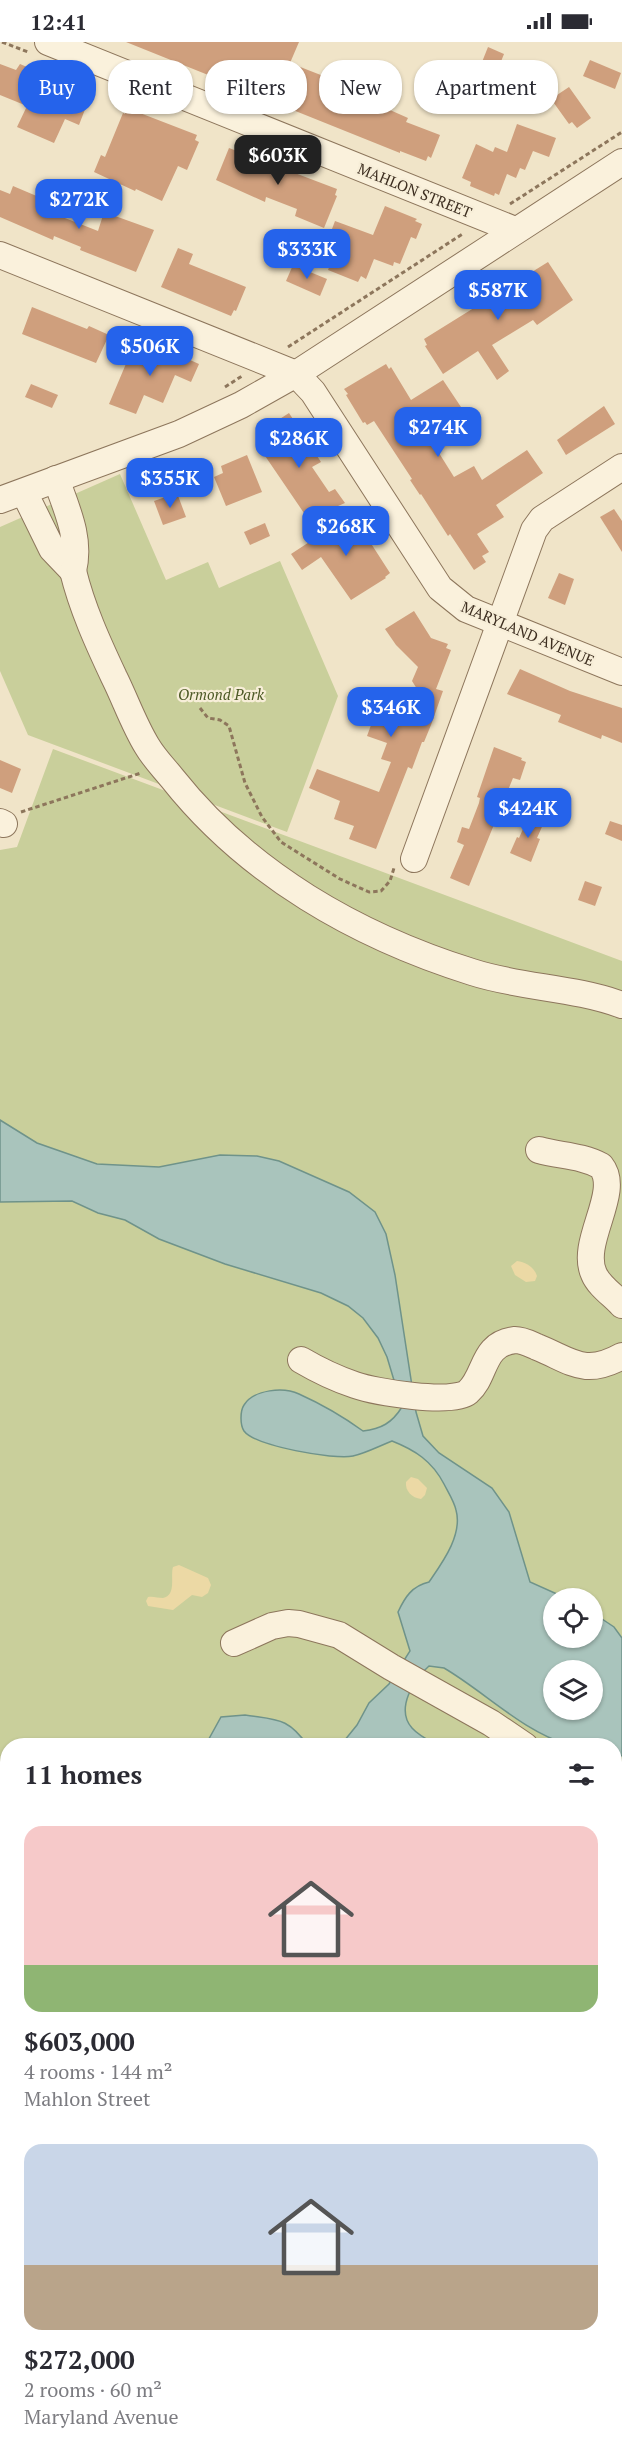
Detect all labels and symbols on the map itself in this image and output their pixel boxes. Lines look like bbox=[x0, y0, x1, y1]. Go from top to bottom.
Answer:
pin: $603K bbox=[236, 135, 320, 186]
street label: MAHLON STREET bbox=[355, 158, 475, 222]
pin: $272K bbox=[37, 179, 121, 230]
pin: $333K bbox=[265, 229, 349, 280]
pin: $587K bbox=[456, 270, 540, 321]
pin: $506K bbox=[108, 326, 192, 377]
pin: $274K bbox=[396, 407, 480, 458]
pin: $286K bbox=[257, 418, 341, 469]
pin: $355K bbox=[128, 458, 212, 509]
pin: $268K bbox=[304, 506, 388, 557]
street label: MARYLAND AVENUE bbox=[459, 596, 597, 670]
park label: Ormond Park bbox=[178, 684, 265, 704]
pin: $346K bbox=[349, 687, 433, 738]
pin: $424K bbox=[486, 788, 570, 839]

